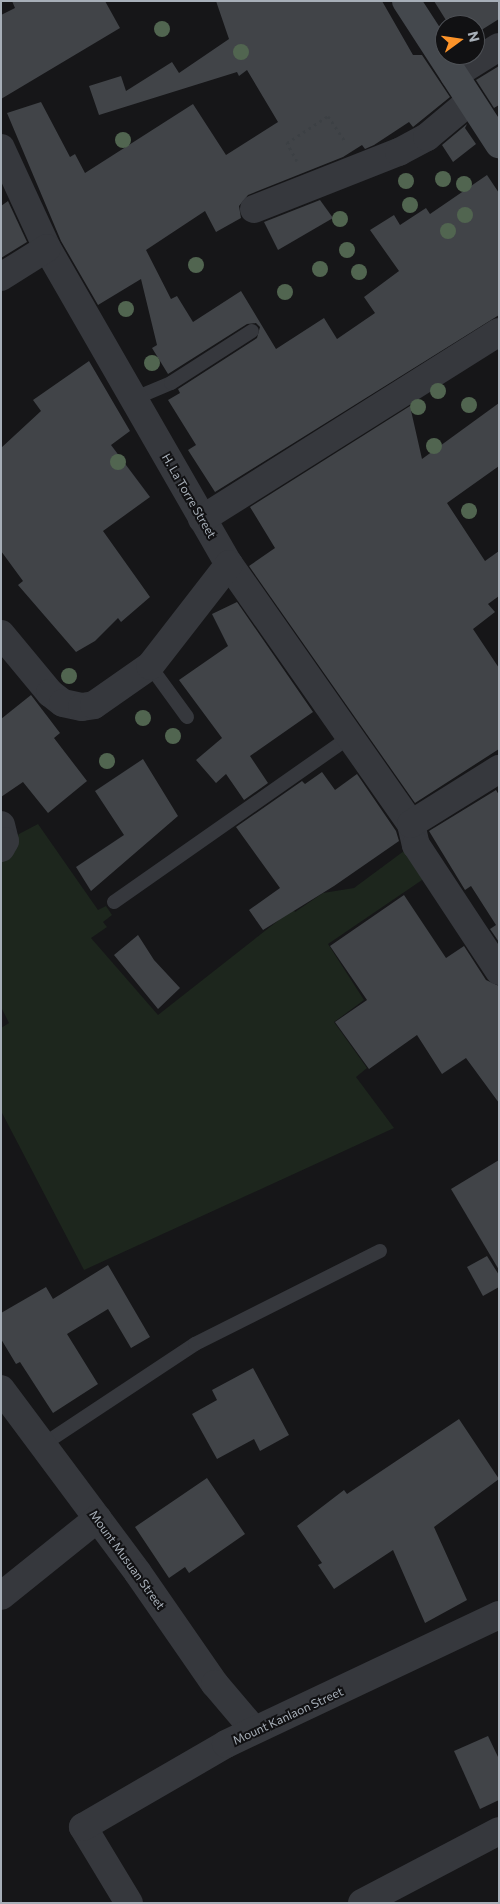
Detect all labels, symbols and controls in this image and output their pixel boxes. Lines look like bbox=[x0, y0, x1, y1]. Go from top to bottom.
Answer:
north arrow bbox=[435, 15, 485, 65]
text: N bbox=[465, 29, 484, 44]
street label: H. La Torre Street bbox=[159, 451, 219, 541]
street label: Mount Musuan Street bbox=[86, 1508, 168, 1612]
street label: Mount Kanlaon Street bbox=[230, 1684, 346, 1748]

